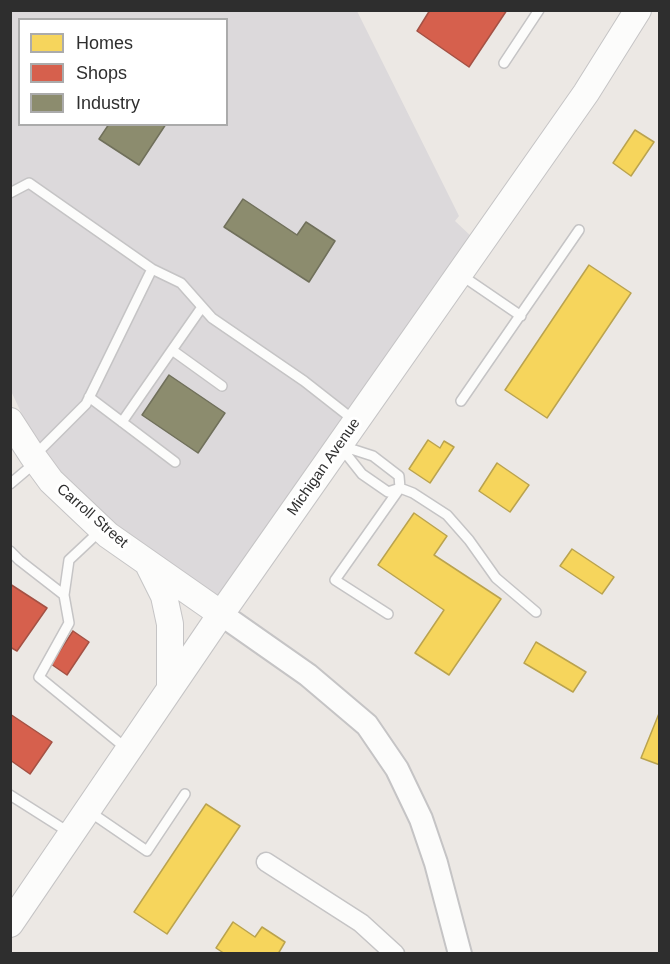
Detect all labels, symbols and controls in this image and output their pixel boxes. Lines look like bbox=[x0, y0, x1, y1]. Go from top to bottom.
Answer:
legend bbox=[18, 18, 228, 126]
text: Homes bbox=[76, 33, 133, 53]
text: Shops bbox=[76, 63, 127, 83]
text: Industry bbox=[76, 93, 140, 113]
street label: Michigan Avenue bbox=[284, 415, 364, 519]
street label: Carroll Street bbox=[53, 480, 131, 552]

